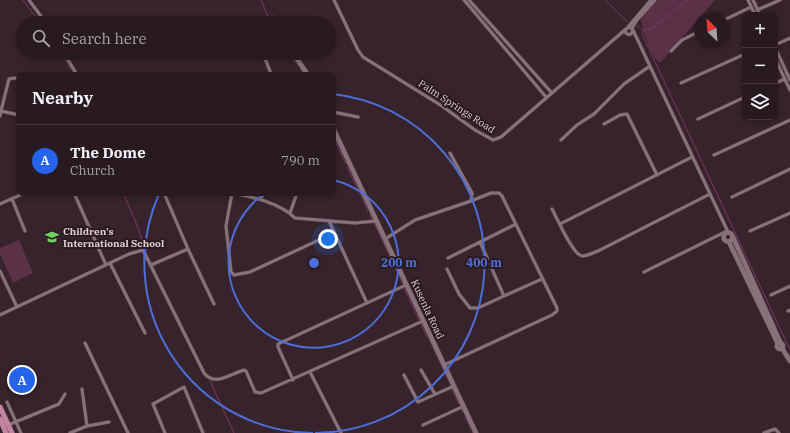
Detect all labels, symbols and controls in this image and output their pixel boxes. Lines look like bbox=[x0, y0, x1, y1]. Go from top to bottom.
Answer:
north arrow bbox=[694, 12, 730, 48]
map controls bbox=[742, 12, 778, 120]
button: + bbox=[742, 12, 778, 48]
search box bbox=[16, 16, 336, 60]
icon: search bbox=[30, 27, 52, 49]
text: Search here bbox=[62, 29, 147, 48]
button: − bbox=[742, 48, 778, 84]
street label: Palm Springs Road bbox=[416, 77, 498, 136]
button: layers bbox=[742, 84, 778, 120]
text: Nearby bbox=[32, 87, 93, 109]
text: The Dome bbox=[70, 143, 146, 162]
text: A bbox=[40, 152, 50, 169]
text: 790 m bbox=[281, 152, 320, 169]
text: Church bbox=[70, 162, 115, 179]
place label: Children's International School bbox=[63, 225, 164, 250]
school or university icon: Children's International School bbox=[44, 229, 60, 245]
your location bbox=[318, 229, 338, 249]
text: 200 m bbox=[381, 255, 417, 270]
text: 400 m bbox=[466, 255, 502, 270]
centre of rings bbox=[307, 256, 321, 270]
street label: Kusenla Road bbox=[408, 277, 447, 341]
pin: A bbox=[9, 365, 35, 395]

